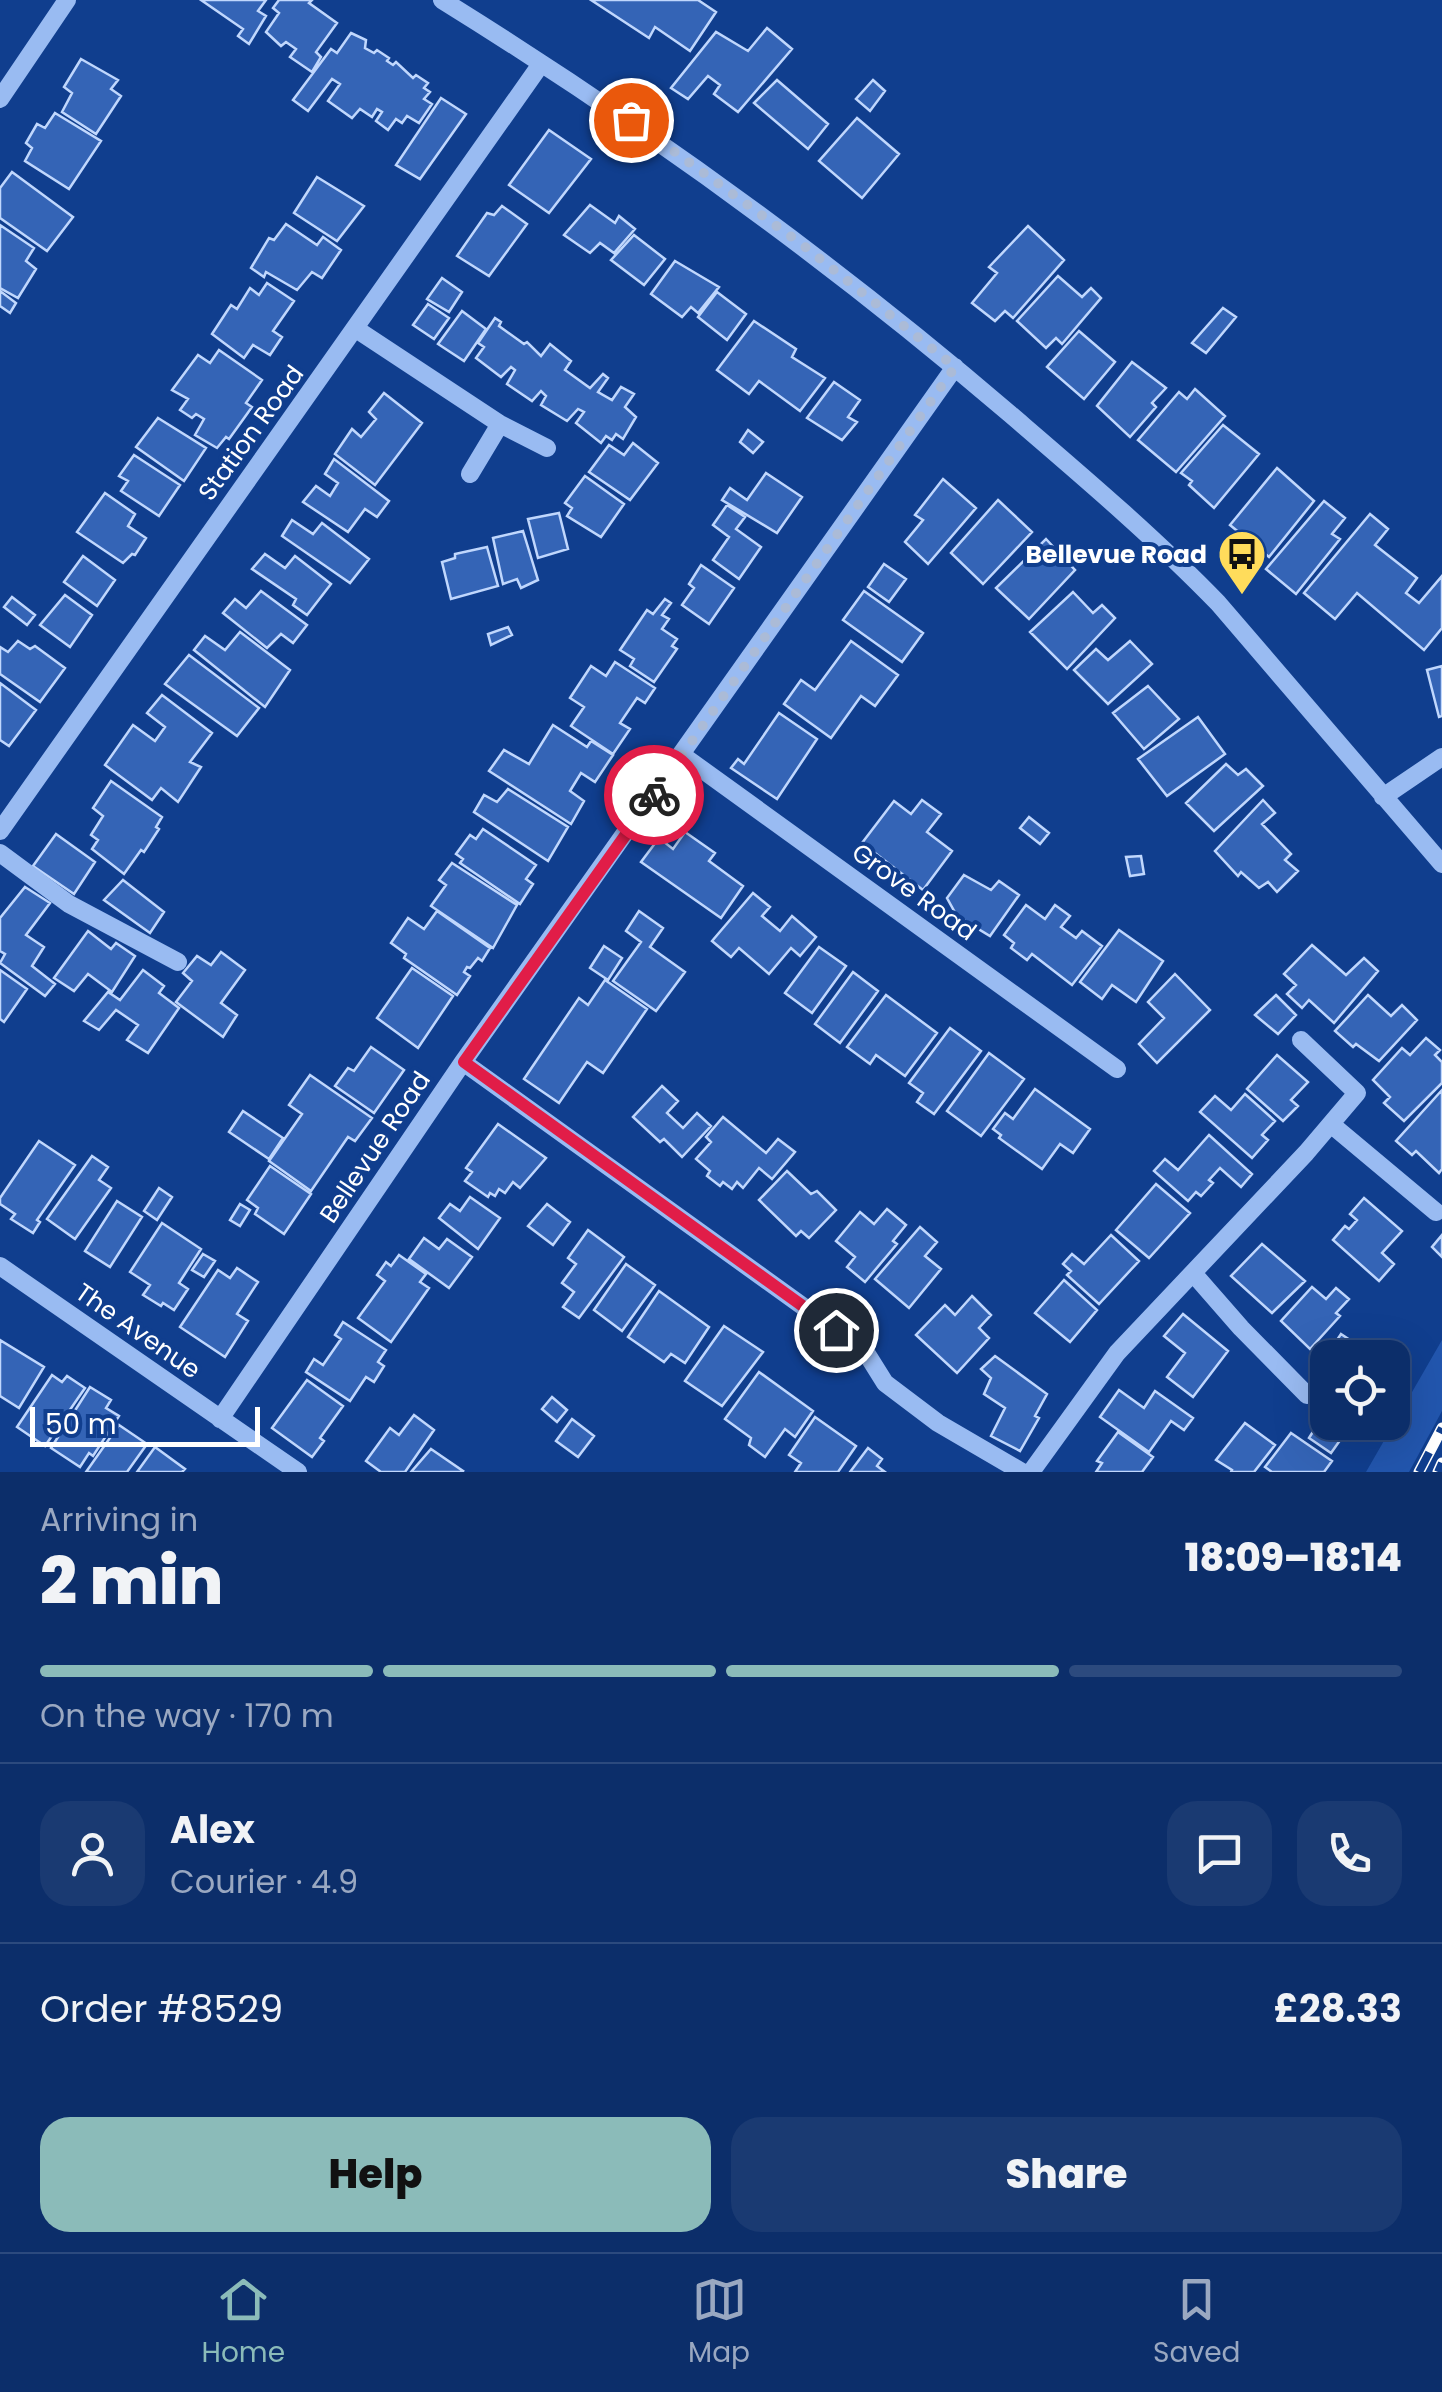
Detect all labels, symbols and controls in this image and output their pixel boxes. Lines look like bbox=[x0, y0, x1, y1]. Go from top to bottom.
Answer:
pin bbox=[589, 78, 674, 163]
icon: bag bbox=[604, 93, 659, 148]
street label: Station Road bbox=[190, 358, 312, 508]
bus stop icon: Bellevue Road bbox=[1216, 528, 1268, 596]
place label: Bellevue Road bbox=[1026, 537, 1207, 572]
courier bbox=[604, 745, 704, 845]
icon: bike bbox=[627, 768, 682, 823]
street label: Grove Road bbox=[845, 835, 983, 949]
street label: Bellevue Road bbox=[311, 1064, 439, 1230]
street label: The Avenue bbox=[68, 1275, 208, 1387]
pin bbox=[794, 1288, 879, 1373]
icon: home bbox=[809, 1303, 864, 1358]
map controls bbox=[1310, 1340, 1410, 1440]
button: locate bbox=[1310, 1340, 1410, 1440]
scale bar bbox=[30, 1402, 260, 1446]
text: 50 m bbox=[45, 1405, 116, 1444]
text: Arriving in bbox=[40, 1497, 198, 1542]
text: 18:09–18:14 bbox=[1185, 1531, 1402, 1584]
text: 2 min bbox=[40, 1536, 223, 1627]
text: On the way · 170 m bbox=[40, 1693, 334, 1738]
button: person bbox=[40, 1801, 145, 1906]
button: chat bbox=[1167, 1801, 1272, 1906]
button: phone bbox=[1297, 1801, 1402, 1906]
text: Alex bbox=[170, 1803, 255, 1856]
text: Courier · 4.9 bbox=[170, 1859, 358, 1904]
text: Order #8529 bbox=[40, 1982, 283, 2035]
text: £28.33 bbox=[1274, 1982, 1402, 2035]
button: Help bbox=[40, 2117, 711, 2232]
button: Share bbox=[731, 2117, 1402, 2232]
tab: Home bbox=[202, 2272, 285, 2374]
tab: Map bbox=[688, 2272, 750, 2374]
tab: Saved bbox=[1153, 2272, 1240, 2374]

